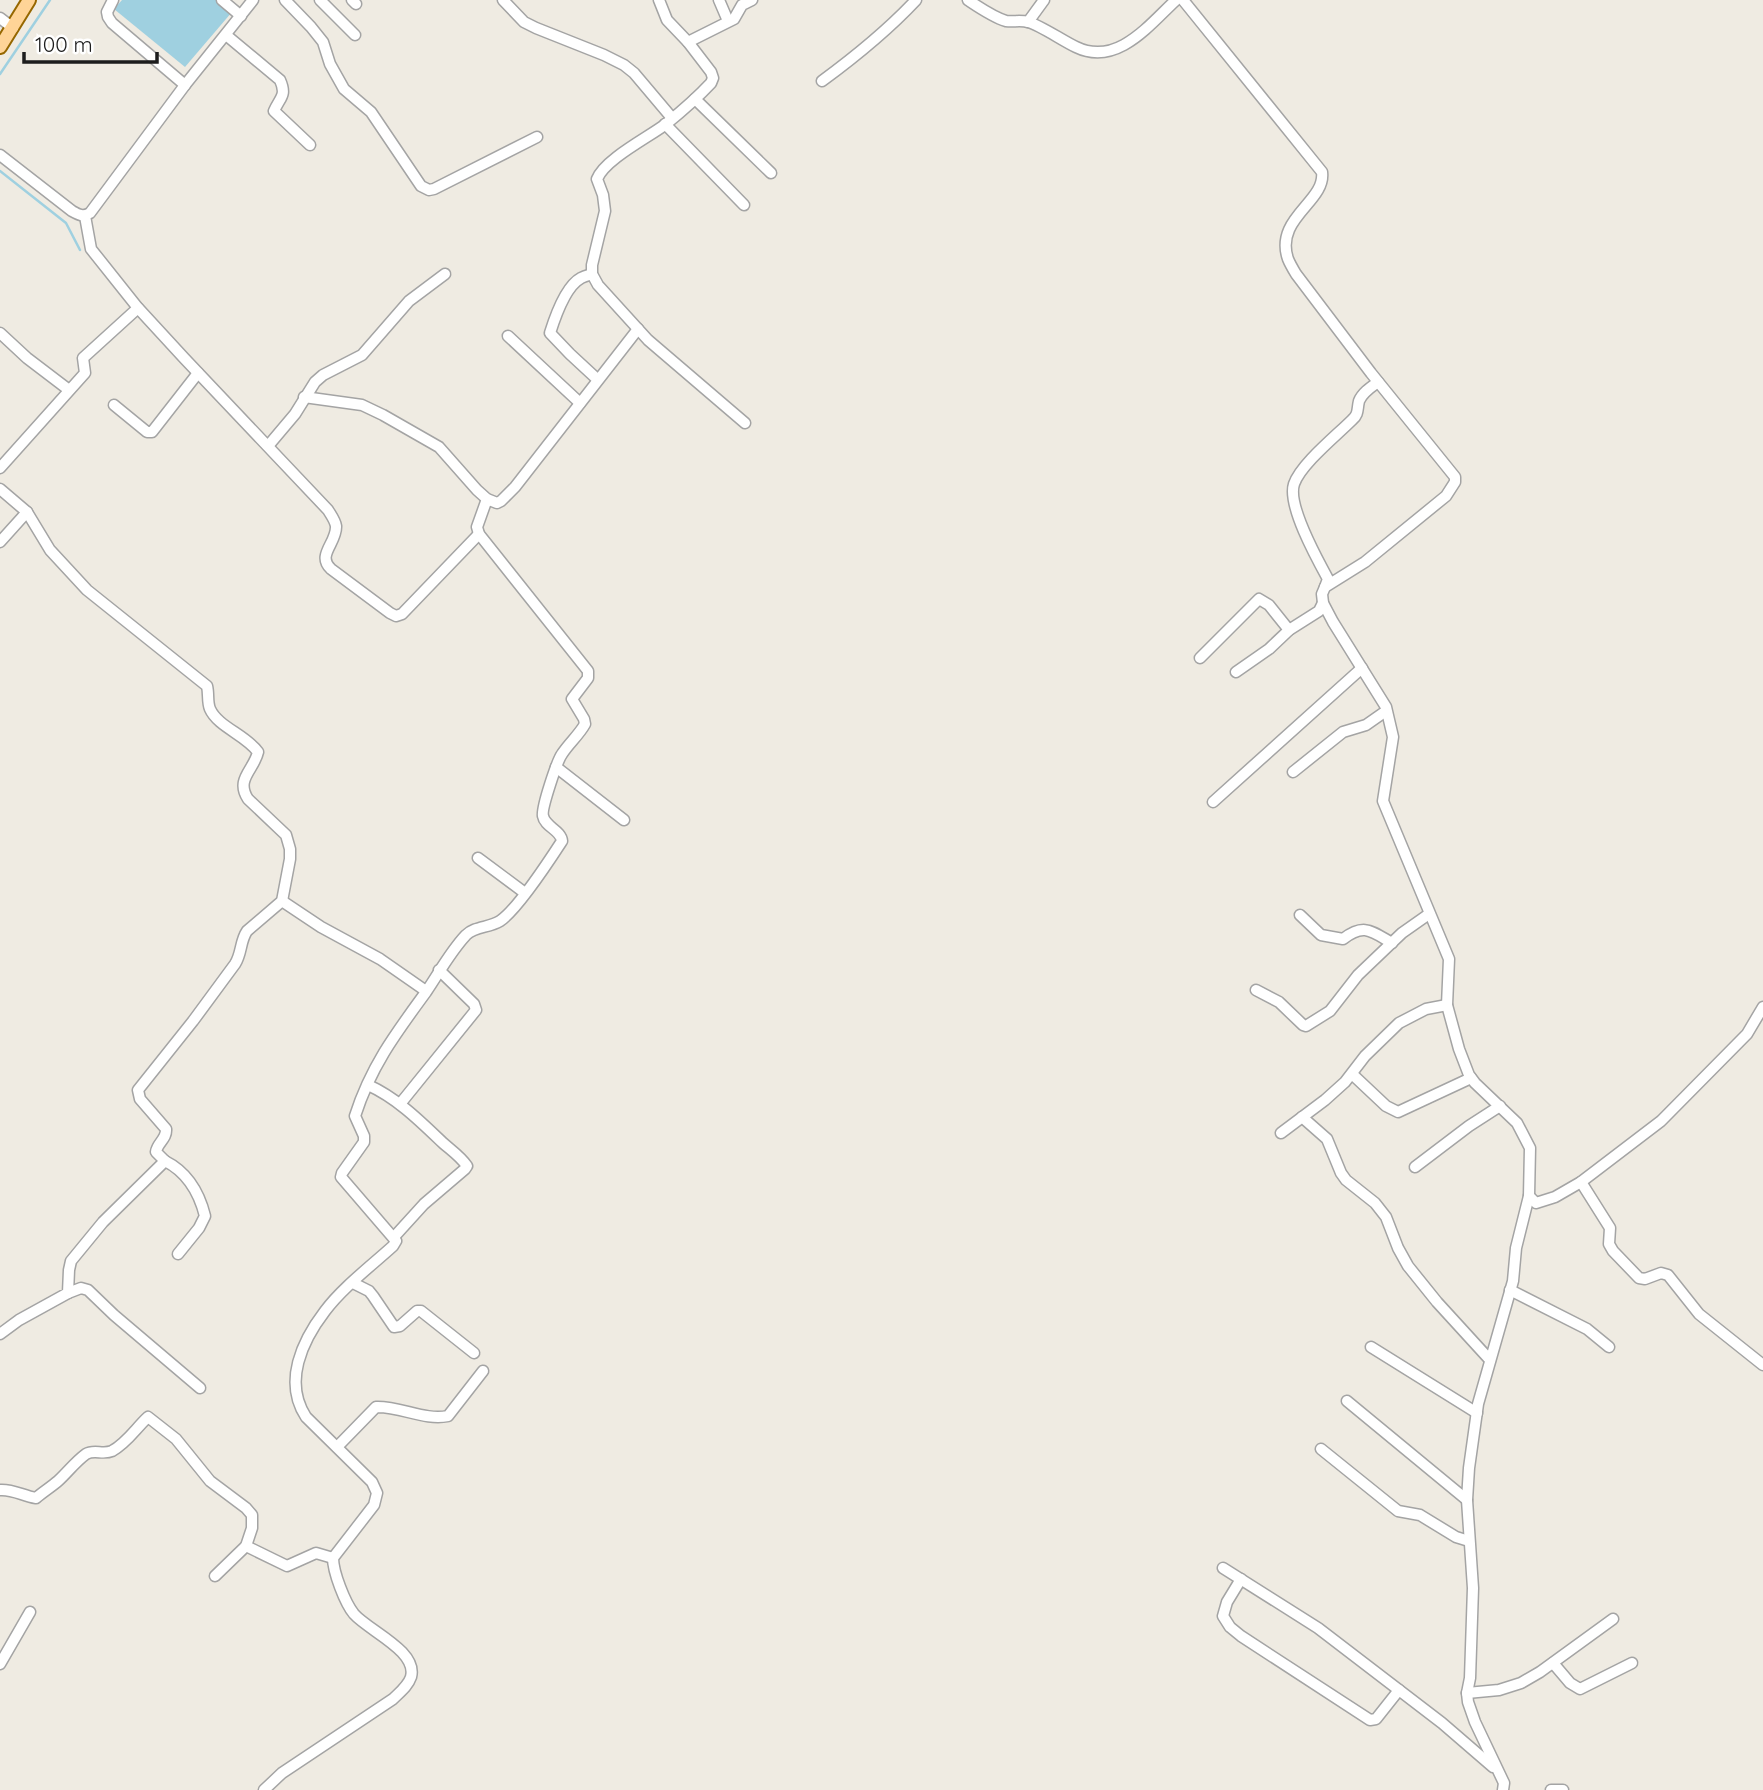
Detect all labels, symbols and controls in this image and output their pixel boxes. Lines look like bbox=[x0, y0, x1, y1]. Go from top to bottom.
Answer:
scale bar bbox=[24, 21, 158, 65]
text: 100 m bbox=[35, 31, 93, 57]

